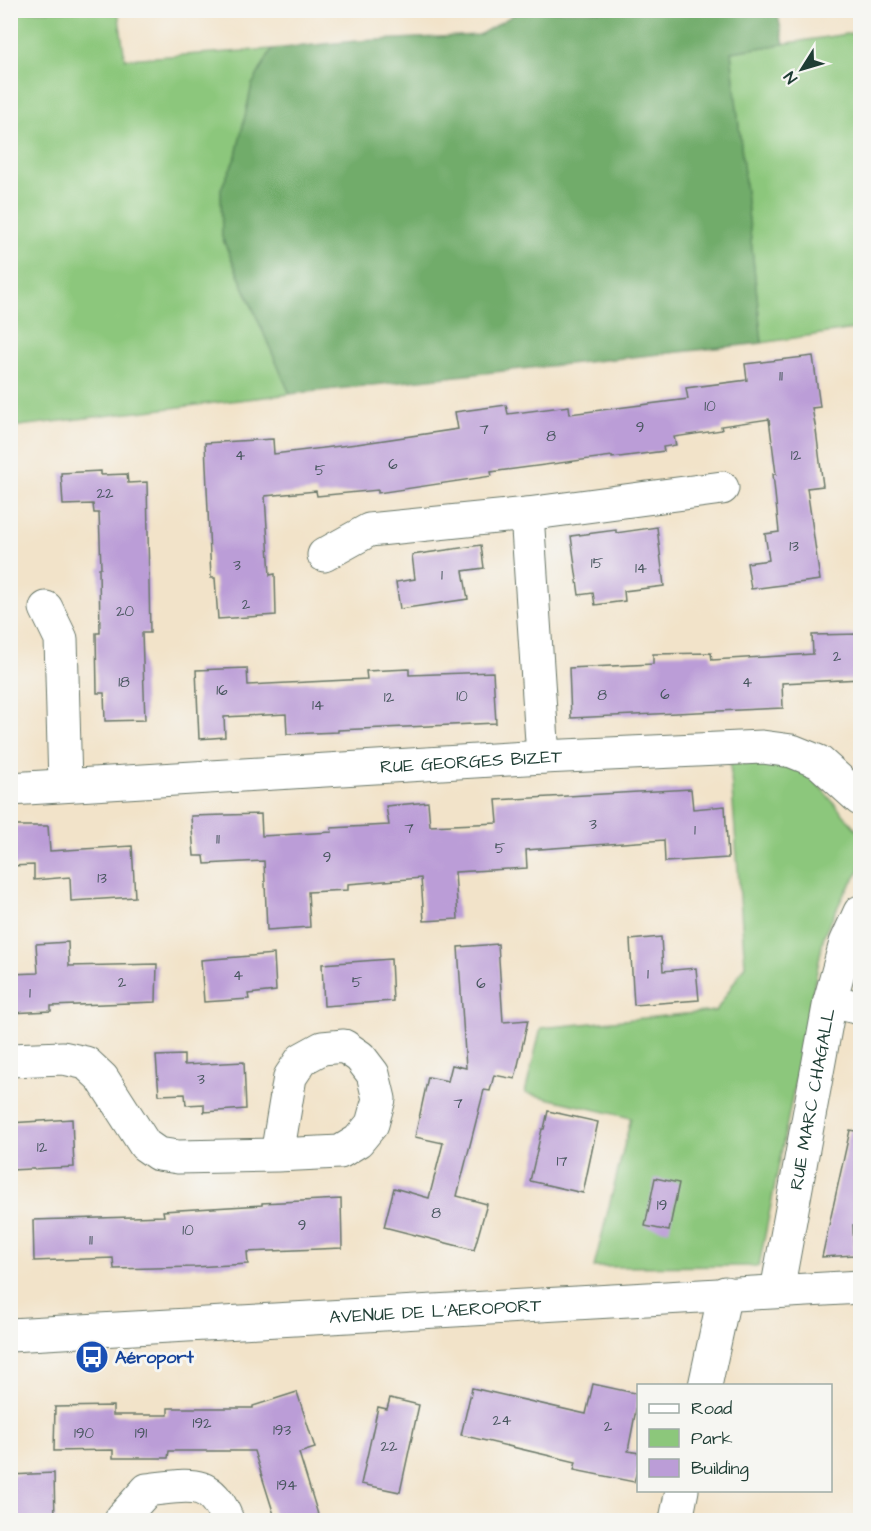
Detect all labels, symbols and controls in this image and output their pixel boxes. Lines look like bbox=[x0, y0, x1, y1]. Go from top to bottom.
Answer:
north arrow bbox=[772, 39, 832, 99]
text: N bbox=[779, 67, 803, 88]
house number: 11 bbox=[779, 366, 783, 387]
house number: 10 bbox=[704, 396, 716, 417]
house number: 9 bbox=[636, 417, 644, 438]
house number: 7 bbox=[479, 419, 489, 440]
house number: 8 bbox=[546, 426, 556, 447]
house number: 4 bbox=[235, 445, 245, 466]
house number: 12 bbox=[791, 445, 802, 466]
house number: 6 bbox=[388, 454, 398, 475]
house number: 5 bbox=[315, 460, 326, 481]
house number: 22 bbox=[96, 483, 114, 504]
house number: 13 bbox=[789, 536, 799, 557]
house number: 15 bbox=[591, 553, 604, 574]
house number: 3 bbox=[233, 555, 241, 576]
house number: 14 bbox=[635, 558, 647, 579]
house number: 1 bbox=[441, 565, 443, 586]
house number: 2 bbox=[242, 594, 251, 615]
house number: 20 bbox=[116, 601, 135, 622]
house number: 2 bbox=[833, 646, 842, 667]
house number: 18 bbox=[118, 672, 130, 693]
house number: 4 bbox=[742, 672, 752, 693]
house number: 16 bbox=[216, 680, 228, 701]
house number: 6 bbox=[660, 684, 670, 705]
house number: 8 bbox=[597, 685, 607, 706]
house number: 10 bbox=[456, 686, 468, 707]
house number: 12 bbox=[384, 687, 395, 708]
house number: 14 bbox=[312, 695, 324, 716]
street label: RUE GEORGES BIZET bbox=[379, 744, 564, 780]
house number: 3 bbox=[589, 814, 597, 835]
house number: 7 bbox=[404, 818, 414, 839]
house number: 1 bbox=[694, 820, 696, 841]
house number: 11 bbox=[216, 829, 220, 850]
house number: 5 bbox=[495, 838, 506, 859]
house number: 9 bbox=[323, 847, 331, 868]
house number: 13 bbox=[97, 868, 107, 889]
house number: 1 bbox=[647, 964, 649, 985]
house number: 4 bbox=[233, 965, 243, 986]
house number: 2 bbox=[118, 972, 127, 993]
house number: 5 bbox=[352, 972, 363, 993]
house number: 6 bbox=[476, 973, 486, 994]
house number: 1 bbox=[29, 983, 31, 1004]
street label: RUE MARC CHAGALL bbox=[784, 1006, 841, 1192]
house number: 3 bbox=[197, 1069, 205, 1090]
house number: 7 bbox=[453, 1093, 463, 1114]
house number: 12 bbox=[37, 1137, 48, 1158]
house number: 17 bbox=[556, 1151, 568, 1172]
house number: 19 bbox=[657, 1195, 667, 1216]
house number: 8 bbox=[431, 1203, 441, 1224]
house number: 9 bbox=[298, 1215, 306, 1236]
house number: 10 bbox=[182, 1220, 194, 1241]
house number: 11 bbox=[89, 1230, 93, 1251]
street label: AVENUE DE L'AEROPORT bbox=[329, 1293, 543, 1330]
bus stop icon: Aéroport bbox=[74, 1339, 110, 1375]
place label: Aéroport bbox=[115, 1345, 194, 1370]
legend bbox=[637, 1384, 832, 1492]
text: Road bbox=[691, 1396, 732, 1421]
house number: 24 bbox=[493, 1410, 511, 1431]
house number: 192 bbox=[192, 1413, 212, 1434]
house number: 2 bbox=[604, 1416, 613, 1437]
house number: 193 bbox=[273, 1420, 291, 1441]
house number: 190 bbox=[74, 1423, 94, 1444]
house number: 191 bbox=[135, 1423, 147, 1444]
text: Park bbox=[691, 1426, 733, 1451]
house number: 22 bbox=[380, 1436, 398, 1457]
text: Building bbox=[691, 1456, 749, 1482]
house number: 194 bbox=[277, 1475, 297, 1496]

